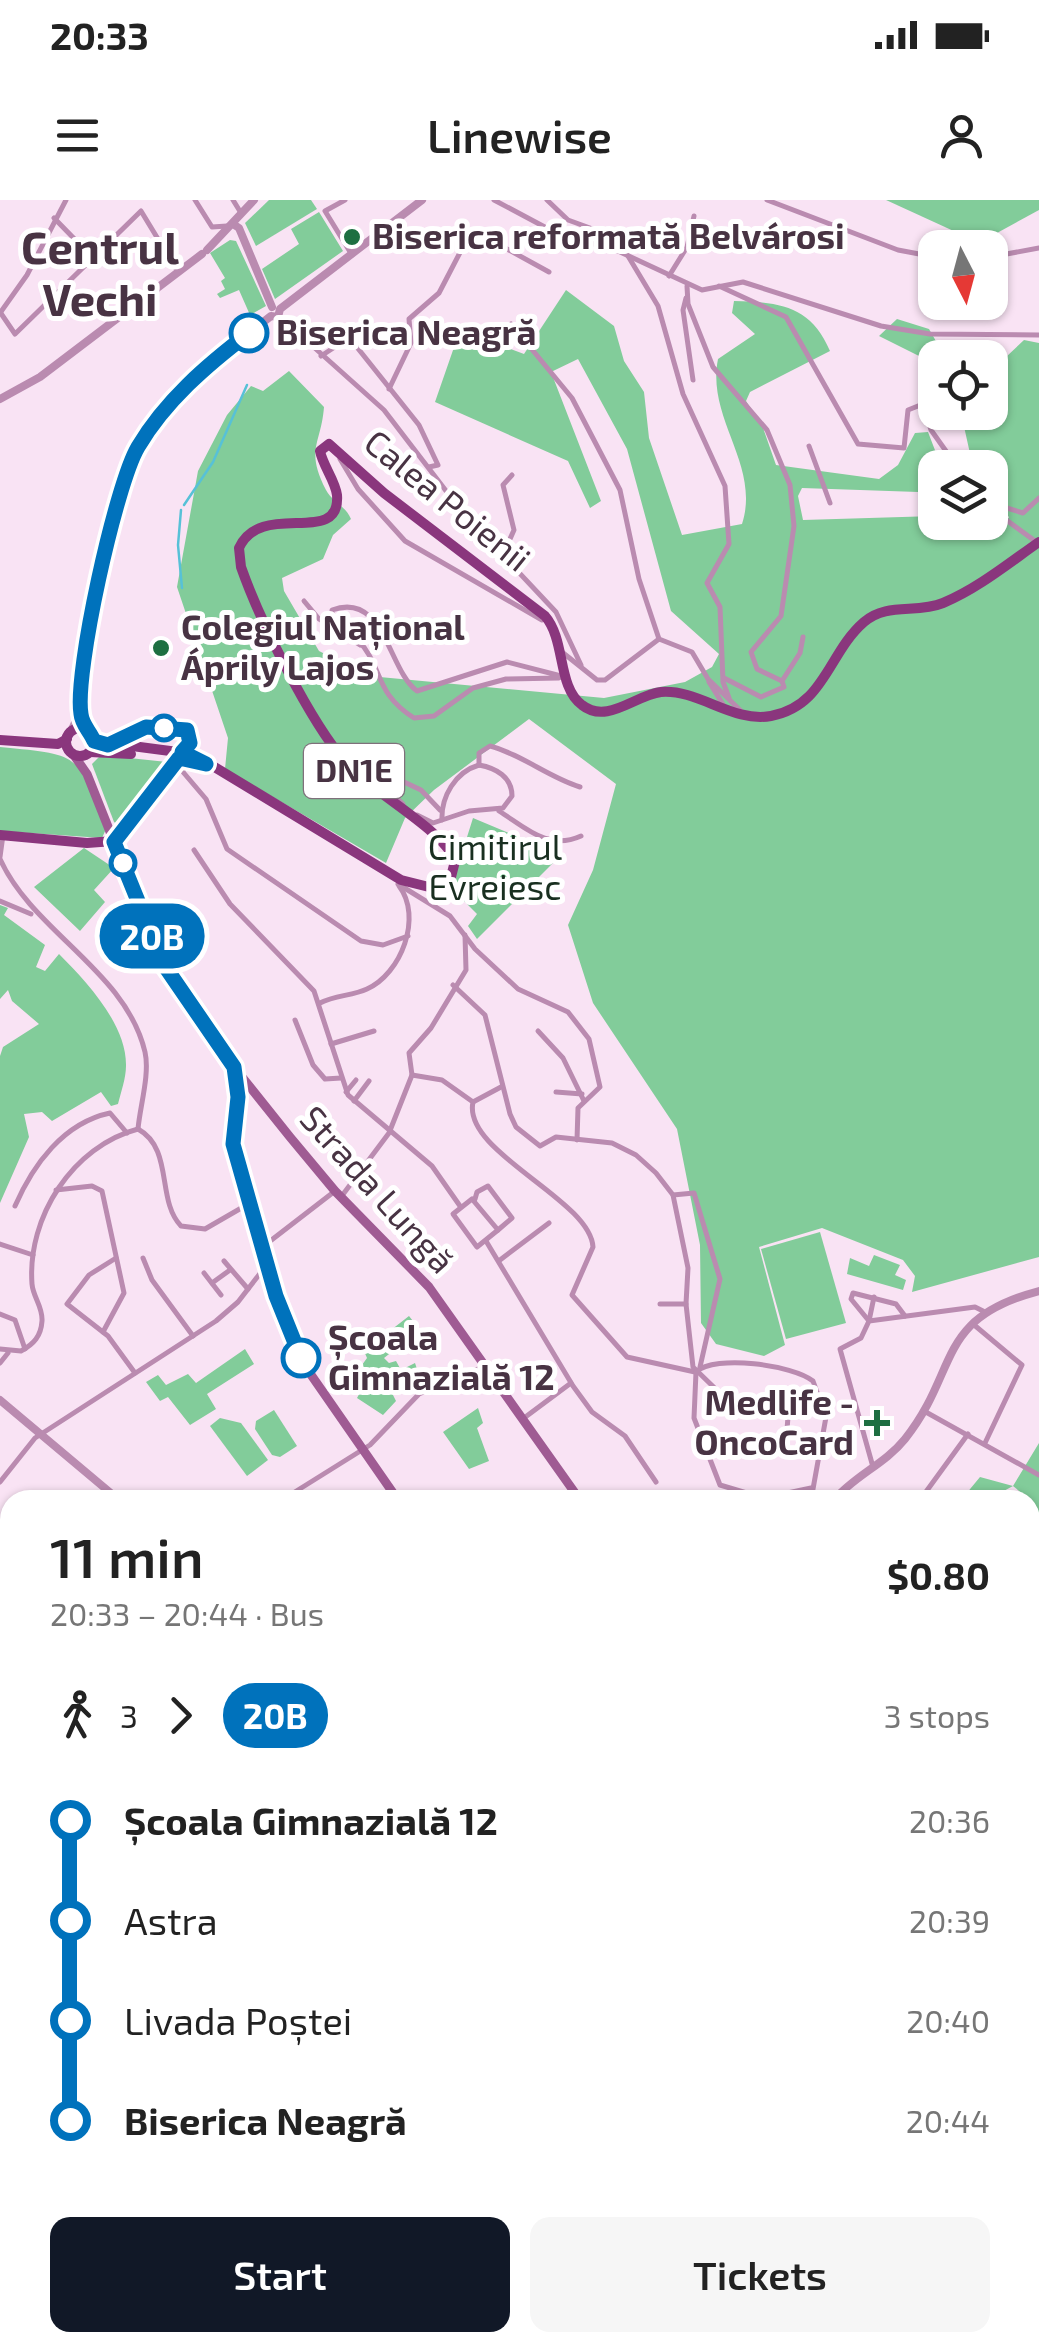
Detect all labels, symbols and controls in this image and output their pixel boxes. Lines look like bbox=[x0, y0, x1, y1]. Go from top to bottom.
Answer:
text: 20:33 bbox=[50, 12, 149, 58]
icon: menu bbox=[50, 108, 105, 163]
text: Linewise bbox=[427, 108, 612, 162]
icon: person bbox=[934, 108, 989, 163]
place label: Biserica reformată Belvárosi bbox=[372, 214, 845, 256]
district label: Centrul Vechi bbox=[21, 219, 179, 325]
marker: Biserica reformată Belvárosi bbox=[341, 226, 363, 248]
north arrow bbox=[918, 230, 1008, 320]
map controls bbox=[918, 230, 1008, 540]
place label: Biserica Neagră bbox=[276, 310, 536, 352]
marker: Biserica Neagră bbox=[230, 314, 268, 352]
button: locate bbox=[918, 340, 1008, 430]
street label: Calea Poienii bbox=[357, 420, 540, 579]
button: layers bbox=[918, 450, 1008, 540]
place label: Colegiul Național Áprily Lajos bbox=[181, 605, 465, 688]
marker: Colegiul Național Áprily Lajos bbox=[150, 637, 172, 659]
unlabelled marker bbox=[151, 715, 177, 741]
road number: DN1E bbox=[304, 744, 404, 798]
park label: Cimitirul Evreiesc bbox=[428, 825, 563, 907]
unlabelled marker bbox=[110, 850, 136, 876]
line badge: 20B bbox=[94, 904, 210, 968]
text: 20B bbox=[120, 915, 184, 957]
street label: Strada Lungă bbox=[293, 1097, 464, 1281]
place label: Școala Gimnazială 12 bbox=[328, 1315, 555, 1397]
marker: Școala Gimnazială 12 bbox=[282, 1339, 320, 1377]
place label: Medlife - OncoCard bbox=[694, 1380, 854, 1462]
marker: Medlife - OncoCard bbox=[864, 1410, 890, 1436]
text: 11 min bbox=[50, 1523, 204, 1589]
text: $0.80 bbox=[887, 1552, 990, 1598]
text: 20:33 – 20:44 · Bus bbox=[50, 1594, 324, 1632]
icon: walk bbox=[50, 1688, 105, 1743]
icon: forward bbox=[153, 1688, 208, 1743]
text: 20B bbox=[243, 1694, 308, 1736]
text: 3 bbox=[120, 1696, 138, 1734]
text: 3 stops bbox=[884, 1696, 990, 1734]
text: Școala Gimnazială 12 bbox=[124, 1797, 498, 1843]
text: 20:36 bbox=[909, 1801, 990, 1839]
text: Astra bbox=[124, 1897, 218, 1943]
text: 20:39 bbox=[909, 1901, 990, 1939]
text: Livada Poștei bbox=[124, 1997, 352, 2043]
text: 20:40 bbox=[906, 2001, 990, 2039]
text: Biserica Neagră bbox=[124, 2097, 407, 2143]
text: 20:44 bbox=[906, 2101, 990, 2139]
button: Start bbox=[50, 2217, 510, 2332]
button: Tickets bbox=[530, 2217, 990, 2332]

